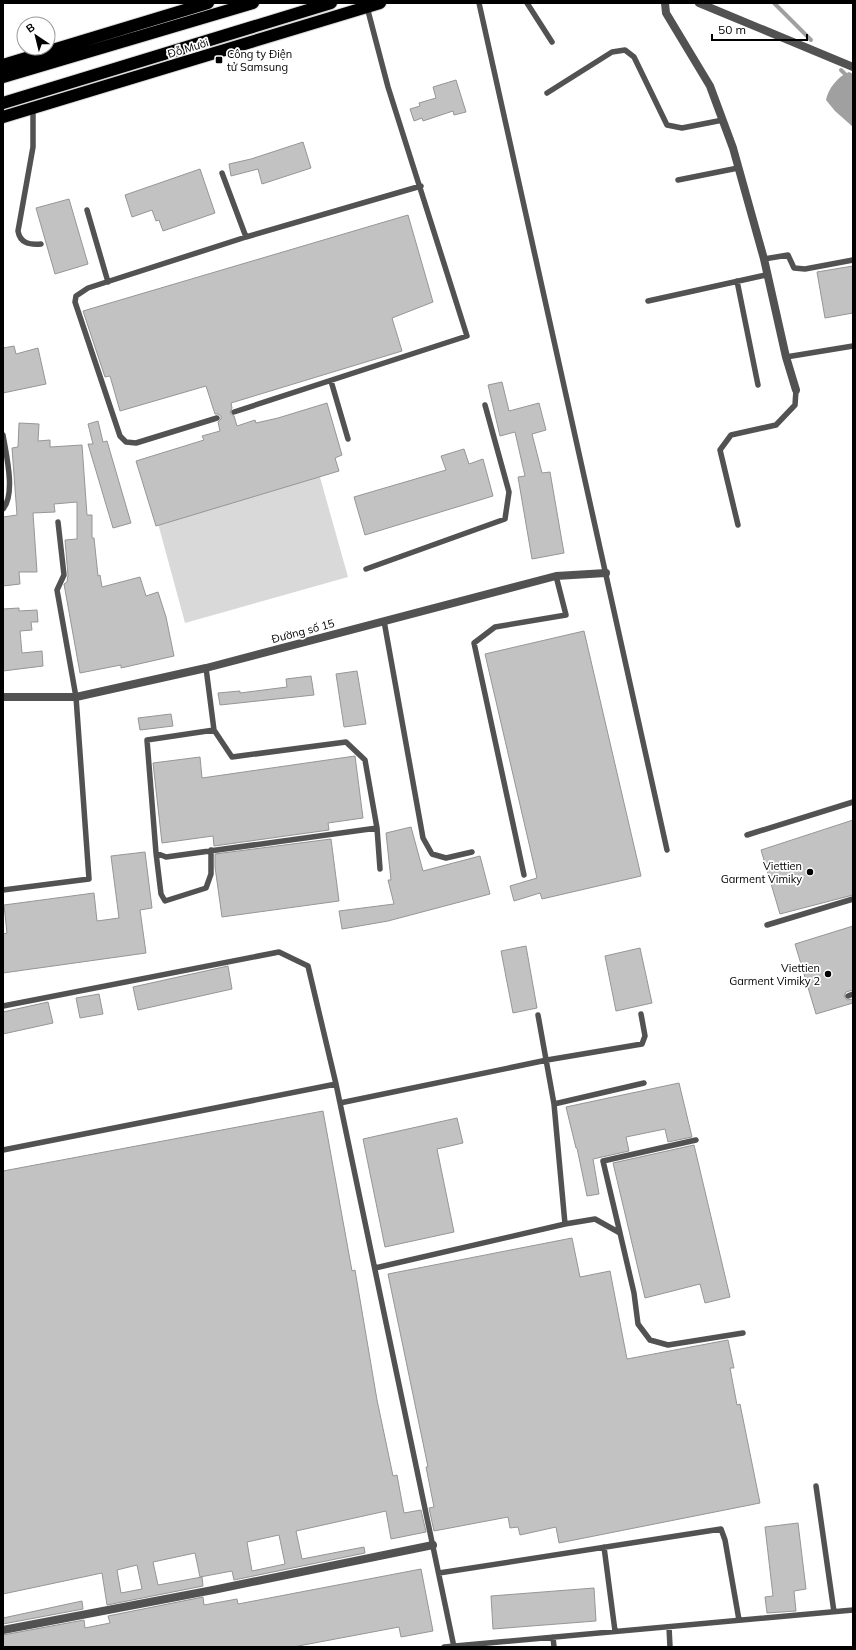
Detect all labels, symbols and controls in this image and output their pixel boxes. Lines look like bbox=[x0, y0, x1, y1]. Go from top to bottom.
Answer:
north arrow bbox=[16, 16, 56, 56]
scale bar bbox=[712, 16, 807, 42]
text: B bbox=[23, 20, 38, 36]
text: 50 m bbox=[718, 22, 746, 37]
street label: Đỗ Mười bbox=[166, 35, 210, 61]
place label: Công ty Điện tử Samsung bbox=[227, 47, 292, 74]
marker: Công ty Điện tử Samsung bbox=[214, 55, 224, 65]
street label: Đường số 15 bbox=[270, 616, 336, 646]
place label: Viettien Garment Vimiky bbox=[721, 859, 802, 886]
marker: Viettien Garment Vimiky bbox=[805, 867, 815, 877]
place label: Viettien Garment Vimiky 2 bbox=[729, 961, 820, 988]
marker: Viettien Garment Vimiky 2 bbox=[823, 969, 833, 979]

